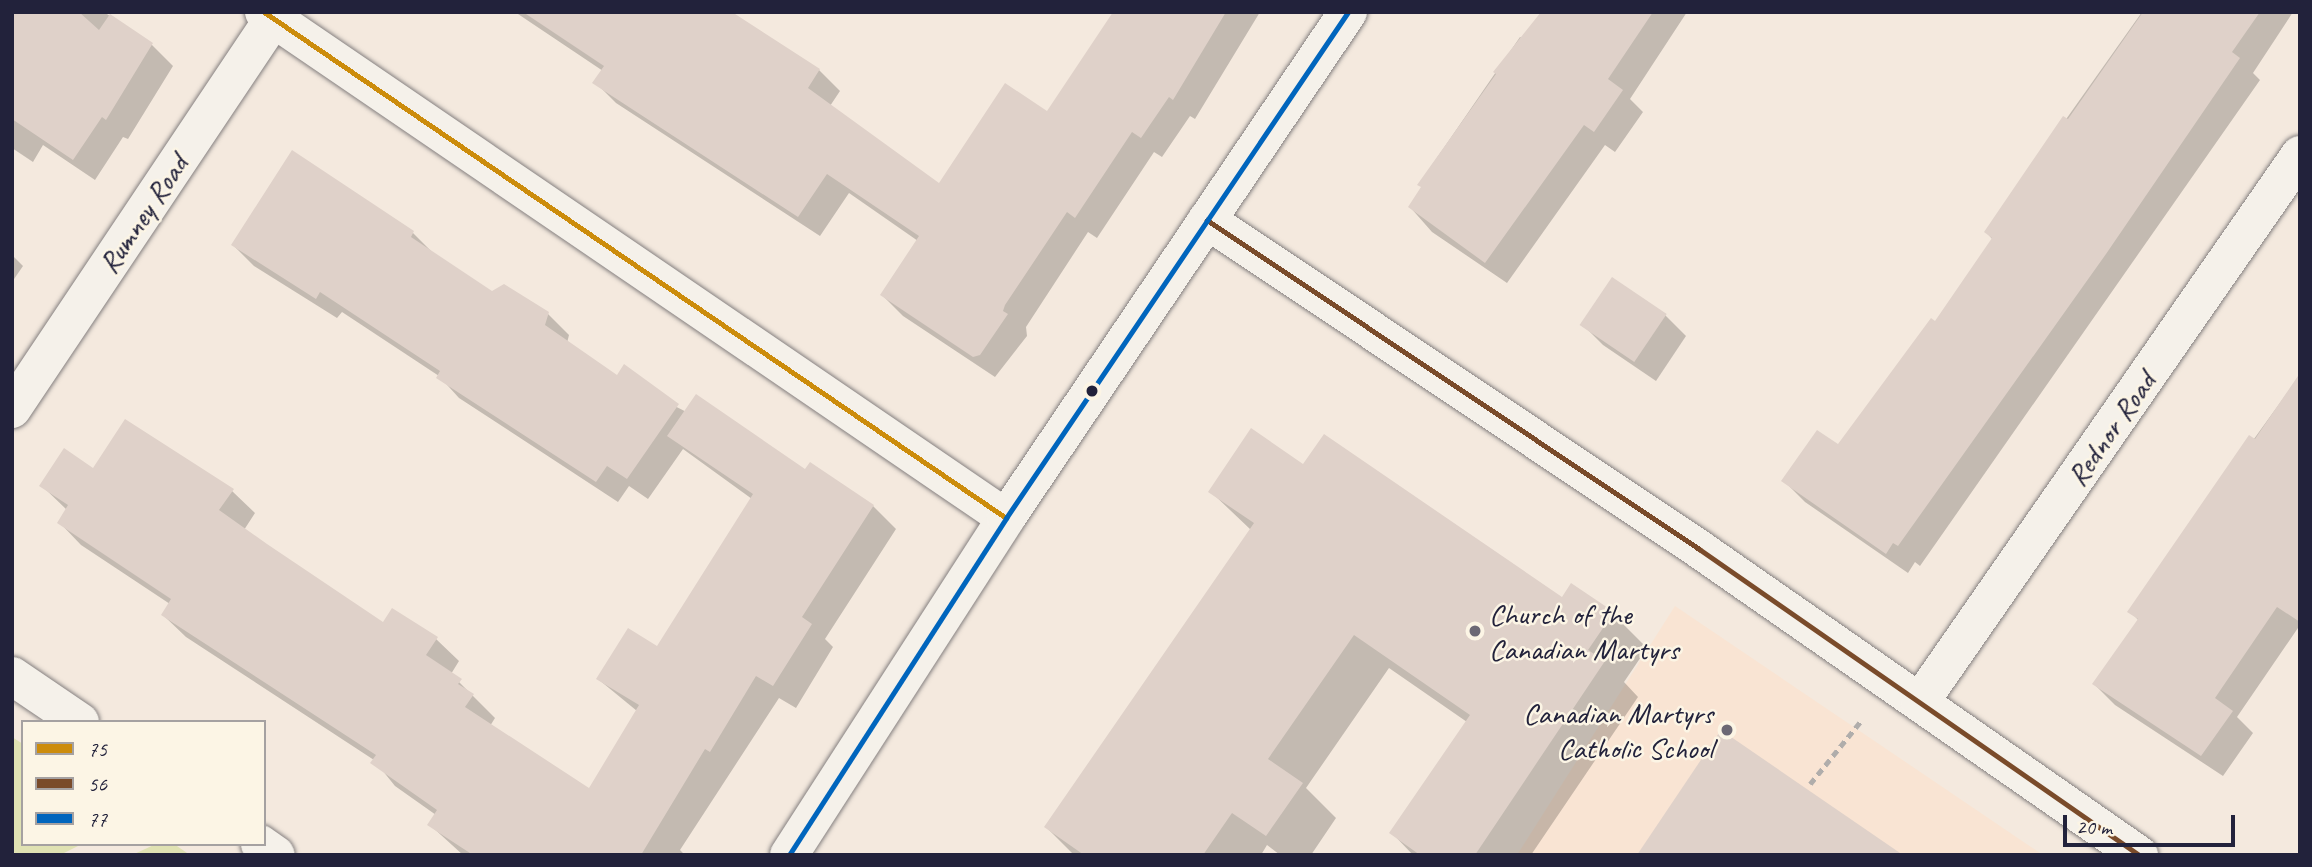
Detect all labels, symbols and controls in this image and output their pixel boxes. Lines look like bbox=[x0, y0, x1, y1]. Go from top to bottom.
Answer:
street label: Rumney Road bbox=[91, 148, 195, 280]
street label: Rednor Road bbox=[2059, 366, 2163, 492]
unlabelled marker bbox=[1085, 384, 1099, 398]
place label: Church of the Canadian Martyrs bbox=[1489, 596, 1680, 666]
marker: Church of the Canadian Martyrs bbox=[1467, 623, 1483, 639]
place label: Canadian Martyrs Catholic School bbox=[1522, 695, 1713, 766]
legend bbox=[21, 720, 266, 846]
marker: Canadian Martyrs Catholic School bbox=[1719, 722, 1735, 738]
text: 75 bbox=[88, 736, 107, 762]
text: 56 bbox=[88, 771, 107, 797]
scale bar bbox=[2067, 800, 2238, 844]
text: 77 bbox=[88, 806, 107, 832]
text: 20 m bbox=[2076, 814, 2112, 840]

